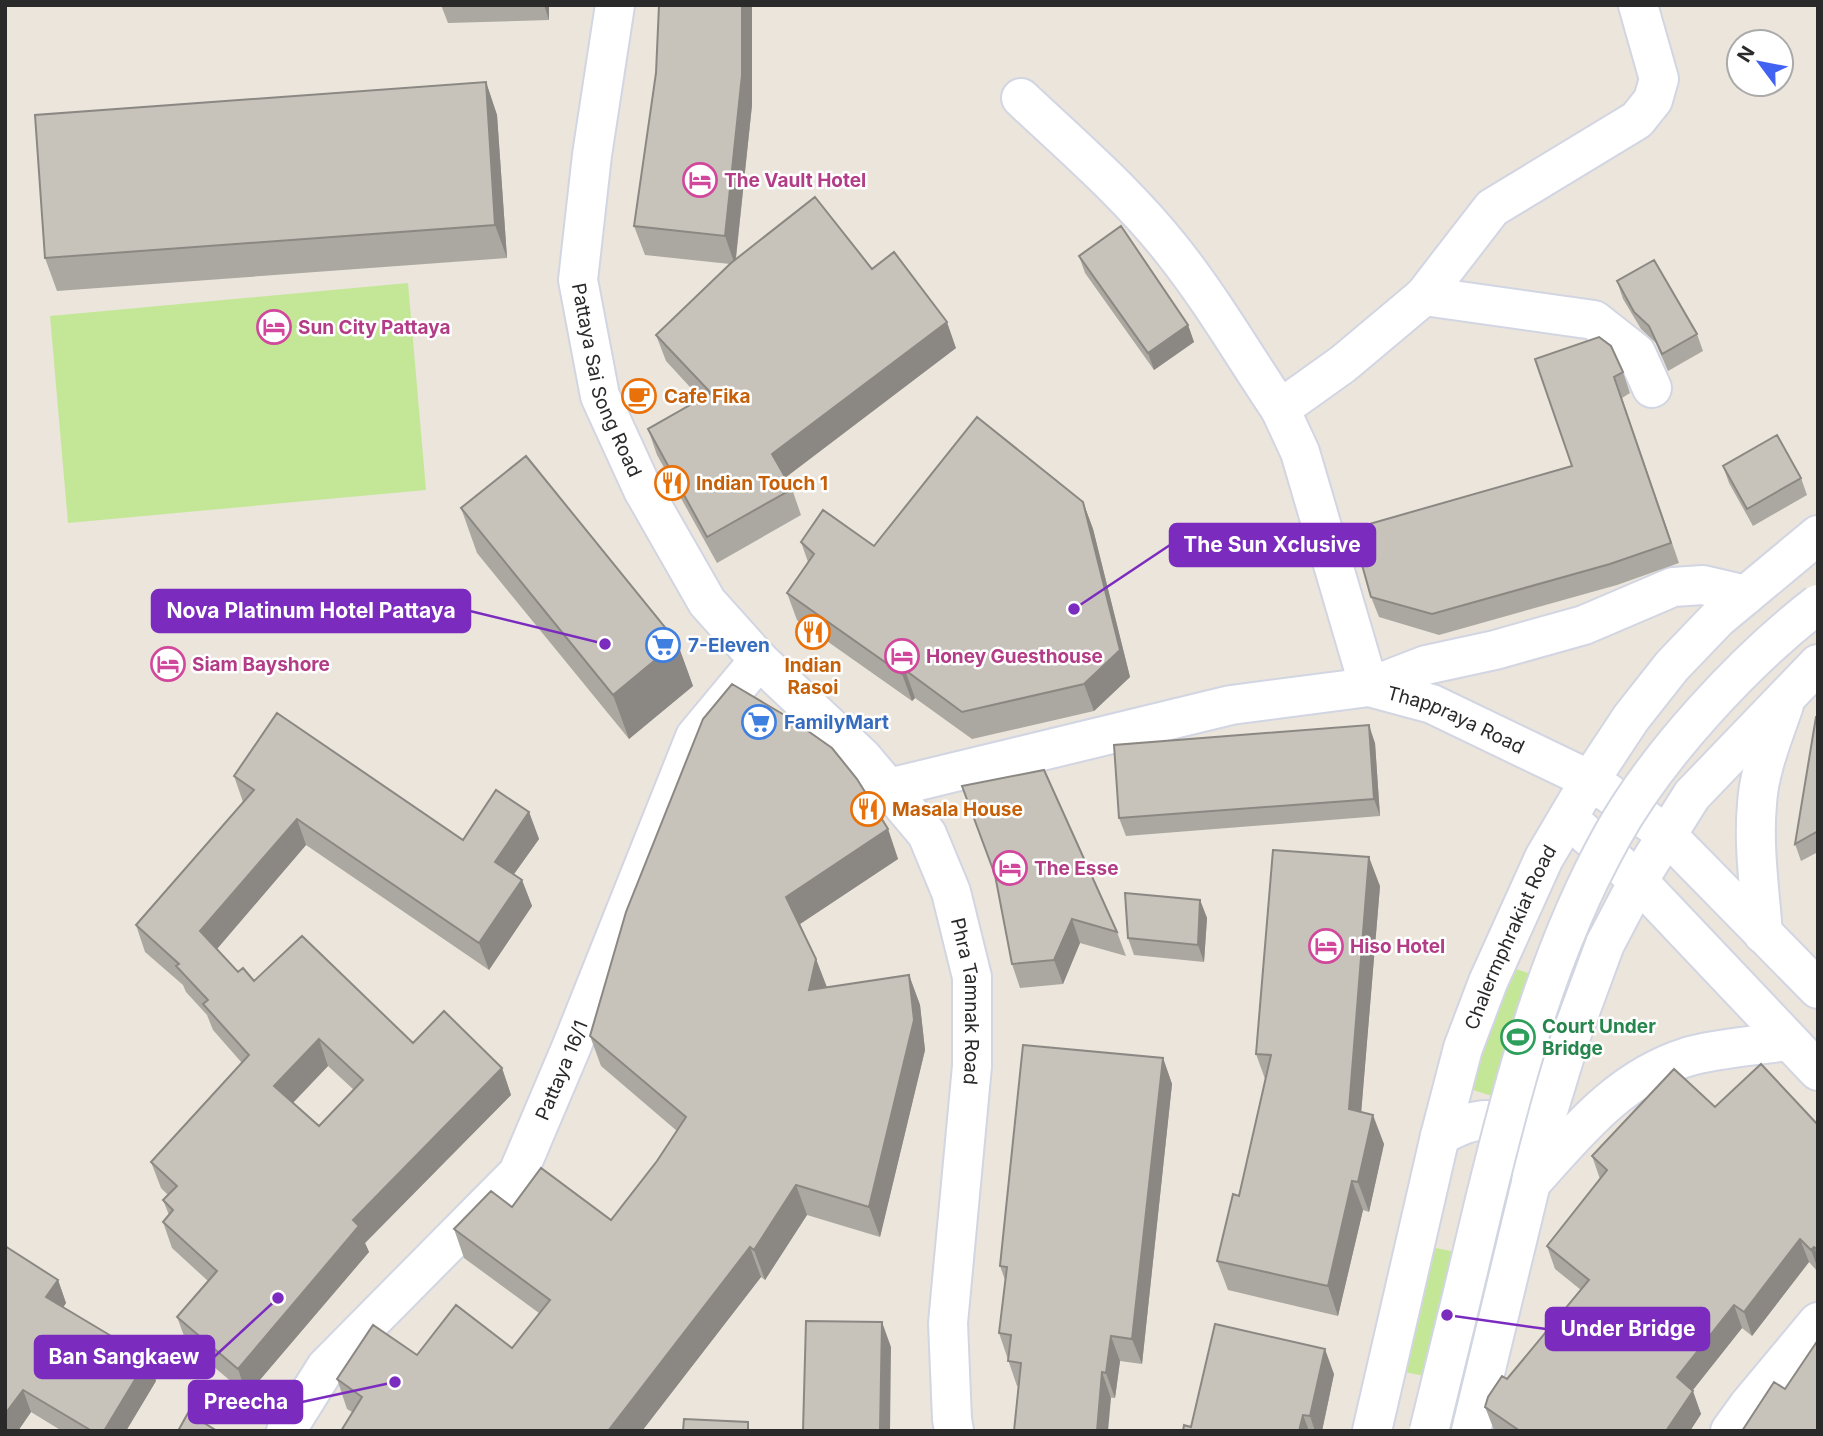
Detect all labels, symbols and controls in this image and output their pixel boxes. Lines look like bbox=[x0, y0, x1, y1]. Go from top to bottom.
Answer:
north arrow bbox=[1725, 28, 1795, 98]
text: N bbox=[1732, 42, 1760, 66]
hotel icon: The Vault Hotel bbox=[681, 161, 719, 199]
place label: The Vault Hotel bbox=[724, 169, 866, 192]
street label: Pattaya Sai Song Road bbox=[567, 281, 646, 481]
hotel icon: Sun City Pattaya bbox=[255, 308, 293, 346]
place label: Sun City Pattaya bbox=[298, 316, 451, 339]
cafe icon: Cafe Fika bbox=[620, 377, 658, 415]
place label: Cafe Fika bbox=[664, 385, 750, 408]
restaurant icon: Indian Touch 1 bbox=[653, 464, 691, 502]
place label: Indian Touch 1 bbox=[696, 472, 828, 495]
callout: The Sun Xclusive bbox=[1170, 524, 1375, 566]
text: The Sun Xclusive bbox=[1183, 532, 1361, 557]
callout: Nova Platinum Hotel Pattaya bbox=[152, 590, 470, 632]
text: Nova Platinum Hotel Pattaya bbox=[166, 598, 456, 623]
restaurant icon: Indian Rasoi bbox=[794, 613, 832, 651]
supermarket icon: 7-Eleven bbox=[644, 626, 682, 664]
place label: 7-Eleven bbox=[688, 634, 770, 657]
hotel icon: Honey Guesthouse bbox=[883, 637, 921, 675]
hotel icon: Siam Bayshore bbox=[149, 645, 187, 683]
place label: Honey Guesthouse bbox=[926, 645, 1103, 668]
place label: Siam Bayshore bbox=[192, 653, 330, 676]
place label: Indian Rasoi bbox=[784, 654, 842, 699]
street label: Thappraya Road bbox=[1384, 681, 1528, 759]
supermarket icon: FamilyMart bbox=[740, 703, 778, 741]
place label: FamilyMart bbox=[784, 711, 889, 734]
restaurant icon: Masala House bbox=[849, 790, 887, 828]
place label: Masala House bbox=[892, 798, 1023, 821]
street label: Chalermphrakiat Road bbox=[1460, 841, 1561, 1033]
hotel icon: The Esse bbox=[991, 849, 1029, 887]
place label: The Esse bbox=[1034, 857, 1118, 880]
street label: Phra Tamnak Road bbox=[946, 916, 983, 1086]
hotel icon: Hiso Hotel bbox=[1307, 927, 1345, 965]
place label: Hiso Hotel bbox=[1350, 935, 1445, 958]
place label: Court Under Bridge bbox=[1542, 1015, 1656, 1060]
street label: Pattaya 16/1 bbox=[531, 1017, 593, 1124]
sports icon: Court Under Bridge bbox=[1499, 1018, 1537, 1056]
callout: Under Bridge bbox=[1546, 1308, 1709, 1350]
text: Under Bridge bbox=[1560, 1316, 1696, 1341]
callout: Ban Sangkaew bbox=[35, 1336, 214, 1378]
text: Ban Sangkaew bbox=[49, 1344, 200, 1369]
callout: Preecha bbox=[189, 1381, 302, 1423]
text: Preecha bbox=[204, 1389, 288, 1414]

